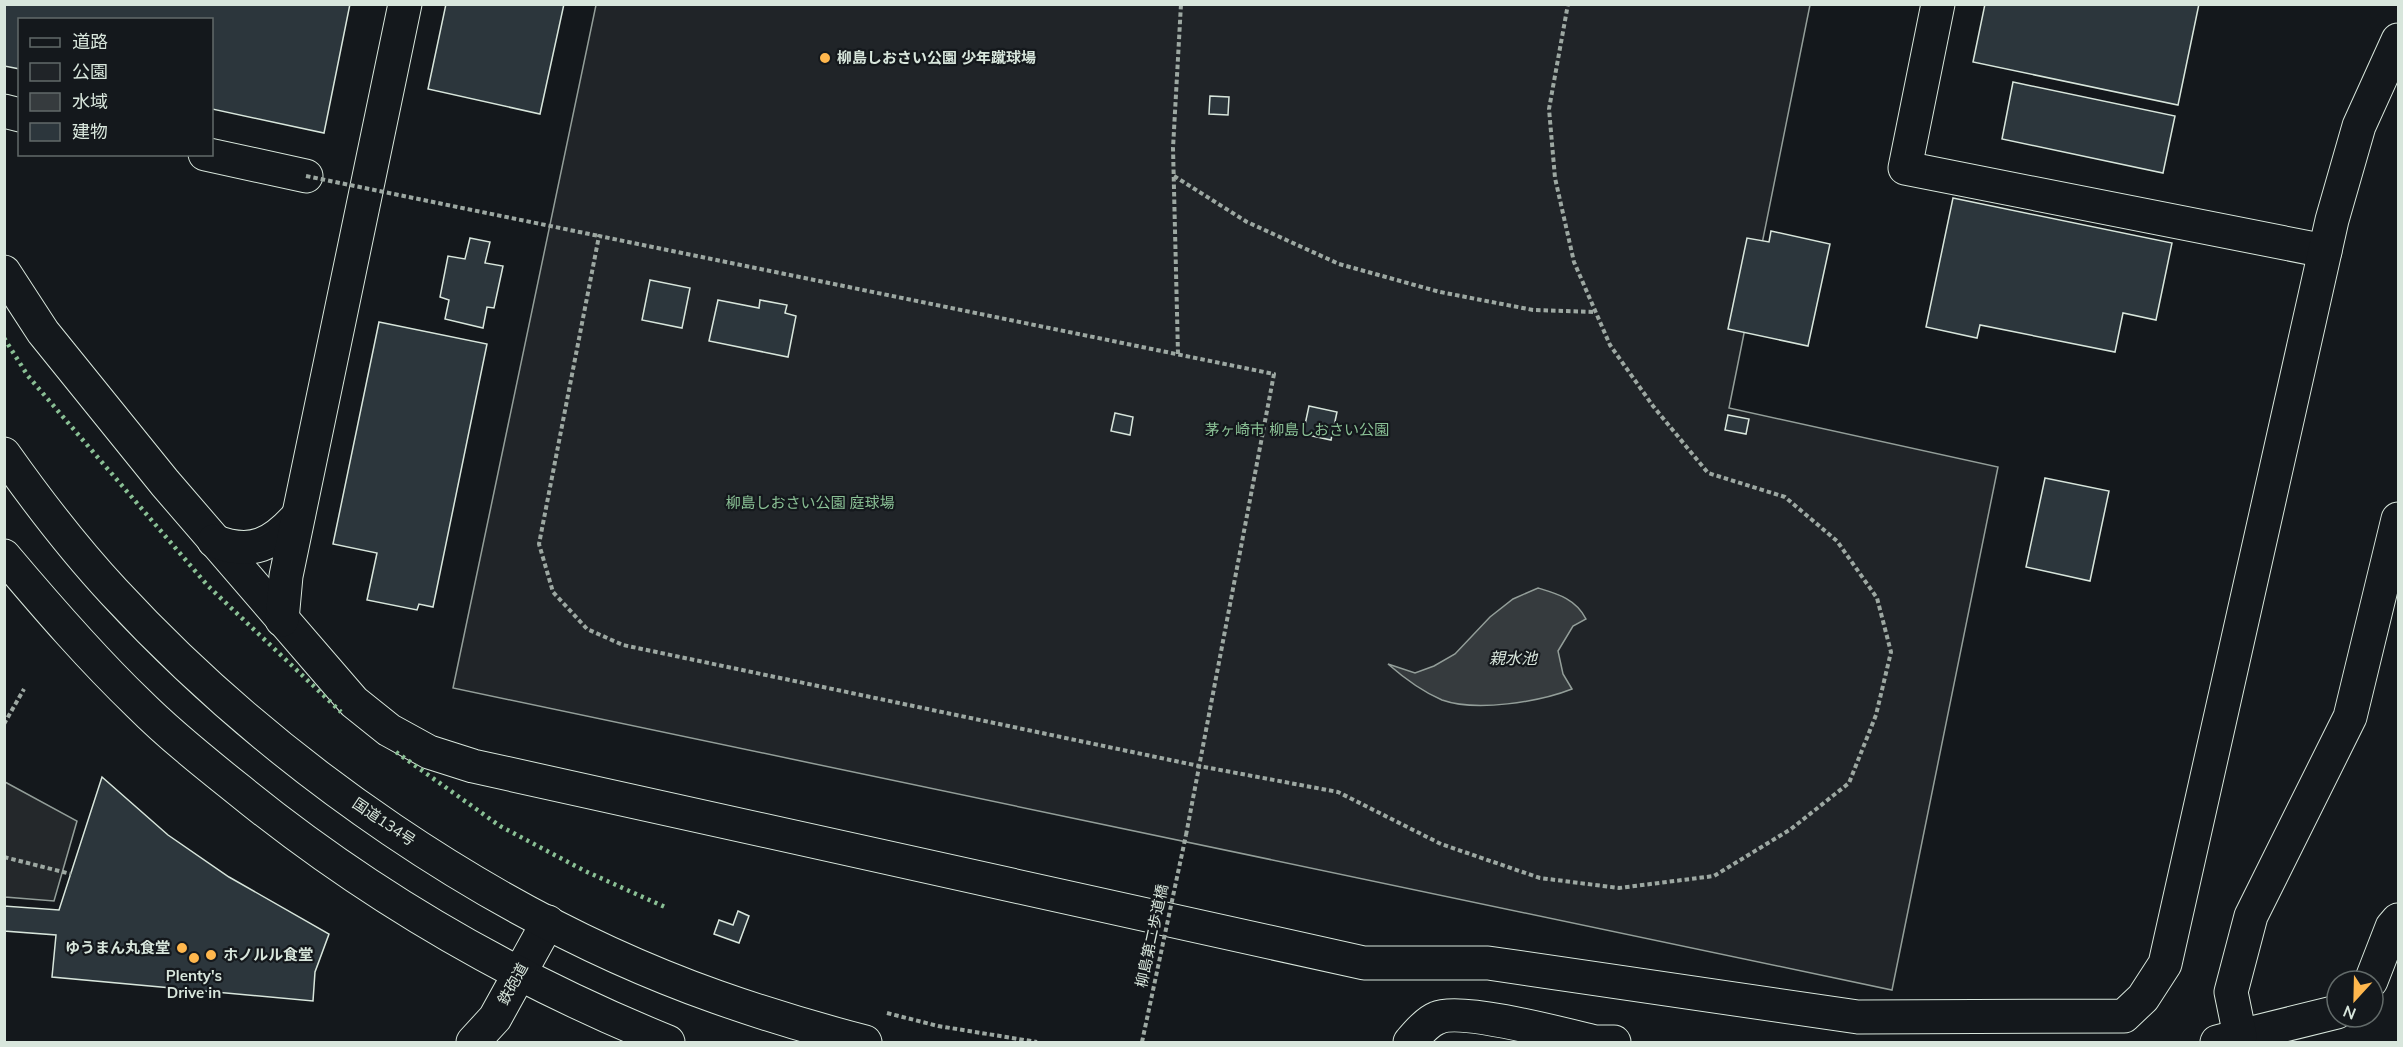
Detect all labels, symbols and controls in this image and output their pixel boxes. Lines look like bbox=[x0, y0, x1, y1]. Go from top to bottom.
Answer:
legend bbox=[18, 18, 213, 156]
text: 道路 bbox=[72, 30, 108, 53]
place label: 柳島しおさい公園 少年蹴球場 bbox=[837, 48, 1036, 67]
marker: 柳島しおさい公園 少年蹴球場 bbox=[818, 51, 832, 65]
text: 公園 bbox=[72, 60, 108, 83]
text: 水域 bbox=[72, 90, 108, 113]
text: 建物 bbox=[72, 120, 108, 143]
park label: 茅ヶ崎市 柳島しおさい公園 bbox=[1205, 420, 1389, 439]
park label: 柳島しおさい公園 庭球場 bbox=[726, 493, 894, 512]
water label: 親水池 bbox=[1489, 648, 1539, 668]
street label: 国道134号 bbox=[349, 794, 419, 850]
street label: 柳島第二歩道橋 bbox=[1131, 883, 1172, 989]
place label: ゆうまん丸食堂 bbox=[65, 938, 170, 957]
marker: ゆうまん丸食堂 bbox=[175, 941, 189, 955]
place label: ホノルル食堂 bbox=[223, 945, 313, 964]
marker: ホノルル食堂 bbox=[204, 948, 218, 962]
marker: Plenty's Drive in bbox=[187, 951, 201, 965]
street label: 鉄砲道 bbox=[493, 959, 532, 1008]
place label: Plenty's Drive in bbox=[166, 966, 222, 1002]
north arrow bbox=[2325, 969, 2385, 1029]
text: N bbox=[2340, 1001, 2359, 1024]

